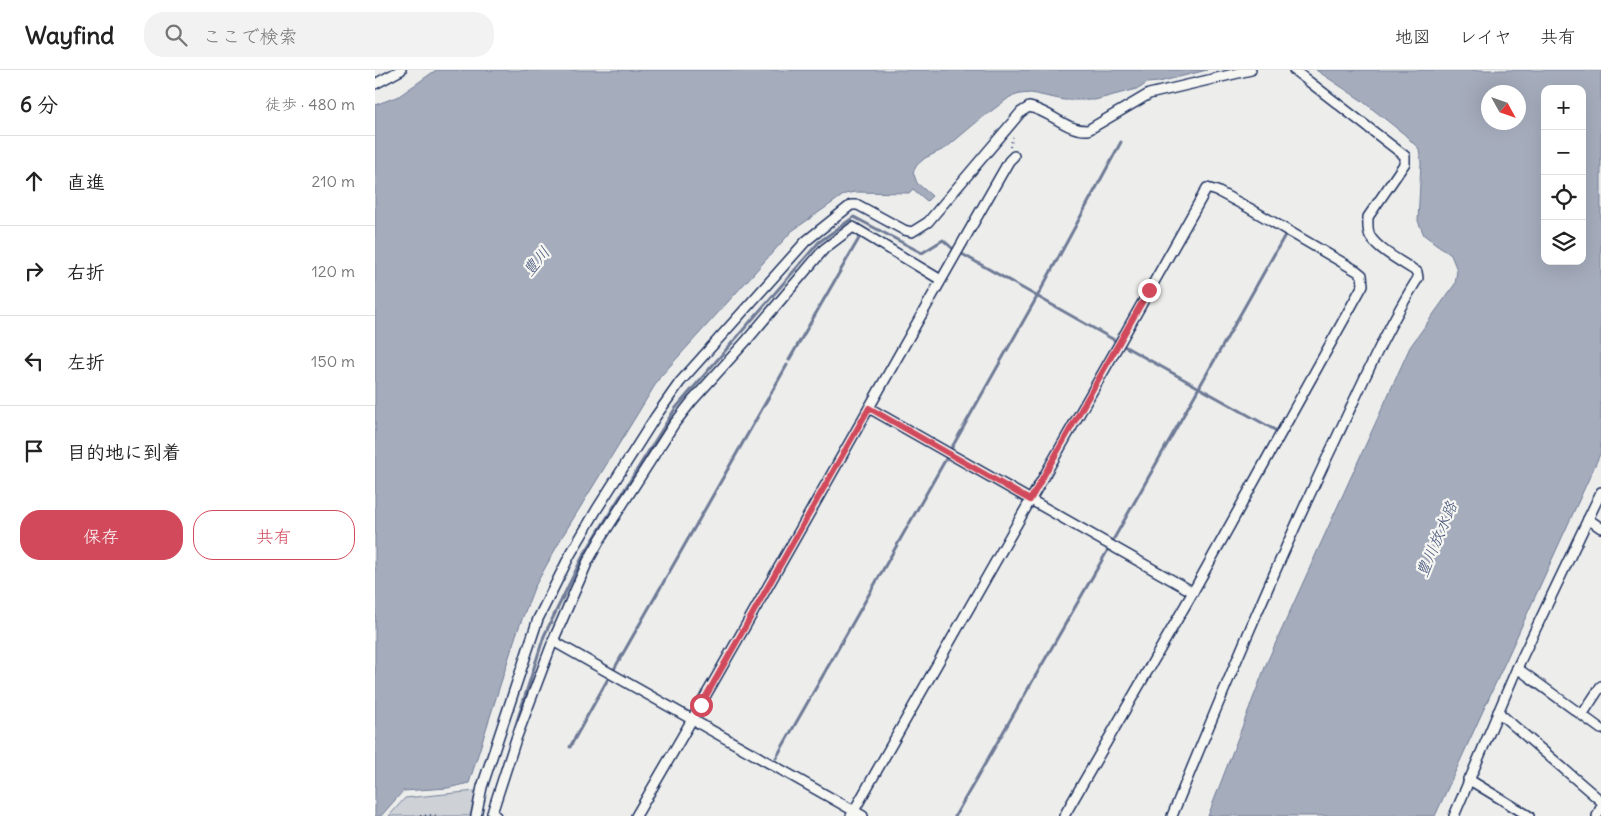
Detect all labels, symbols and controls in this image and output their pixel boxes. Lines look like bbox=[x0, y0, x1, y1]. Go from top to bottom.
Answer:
search box bbox=[144, 12, 494, 57]
text: Wayfind bbox=[25, 20, 114, 50]
icon: search bbox=[162, 21, 190, 49]
text: ここで検索 bbox=[202, 24, 298, 48]
text: 地図 bbox=[1395, 25, 1431, 48]
text: レイヤ bbox=[1459, 25, 1512, 48]
text: 共有 bbox=[1540, 25, 1576, 48]
north arrow bbox=[1481, 85, 1526, 130]
map controls bbox=[1541, 85, 1586, 265]
button: + bbox=[1541, 85, 1586, 130]
text: 6 分 bbox=[20, 91, 58, 118]
text: 徒歩 · 480 m bbox=[265, 94, 355, 114]
button: − bbox=[1541, 130, 1586, 175]
icon: ahead bbox=[20, 167, 48, 195]
text: 直進 bbox=[67, 170, 105, 194]
text: 210 m bbox=[312, 171, 355, 191]
button: locate bbox=[1541, 175, 1586, 220]
button: layers bbox=[1541, 220, 1586, 265]
water label: 豊川 bbox=[518, 242, 554, 280]
icon: right bbox=[20, 257, 48, 285]
text: 右折 bbox=[67, 260, 105, 284]
text: 120 m bbox=[312, 261, 355, 281]
route end bbox=[1138, 279, 1161, 302]
icon: left bbox=[20, 347, 48, 375]
text: 左折 bbox=[67, 350, 105, 374]
text: 150 m bbox=[311, 351, 355, 371]
icon: arrive bbox=[20, 437, 48, 465]
text: 目的地に到着 bbox=[67, 440, 181, 464]
water label: 豊川放水路 bbox=[1411, 497, 1461, 580]
button: 保存 bbox=[20, 510, 183, 560]
button: 共有 bbox=[193, 510, 355, 560]
route start bbox=[690, 694, 713, 717]

